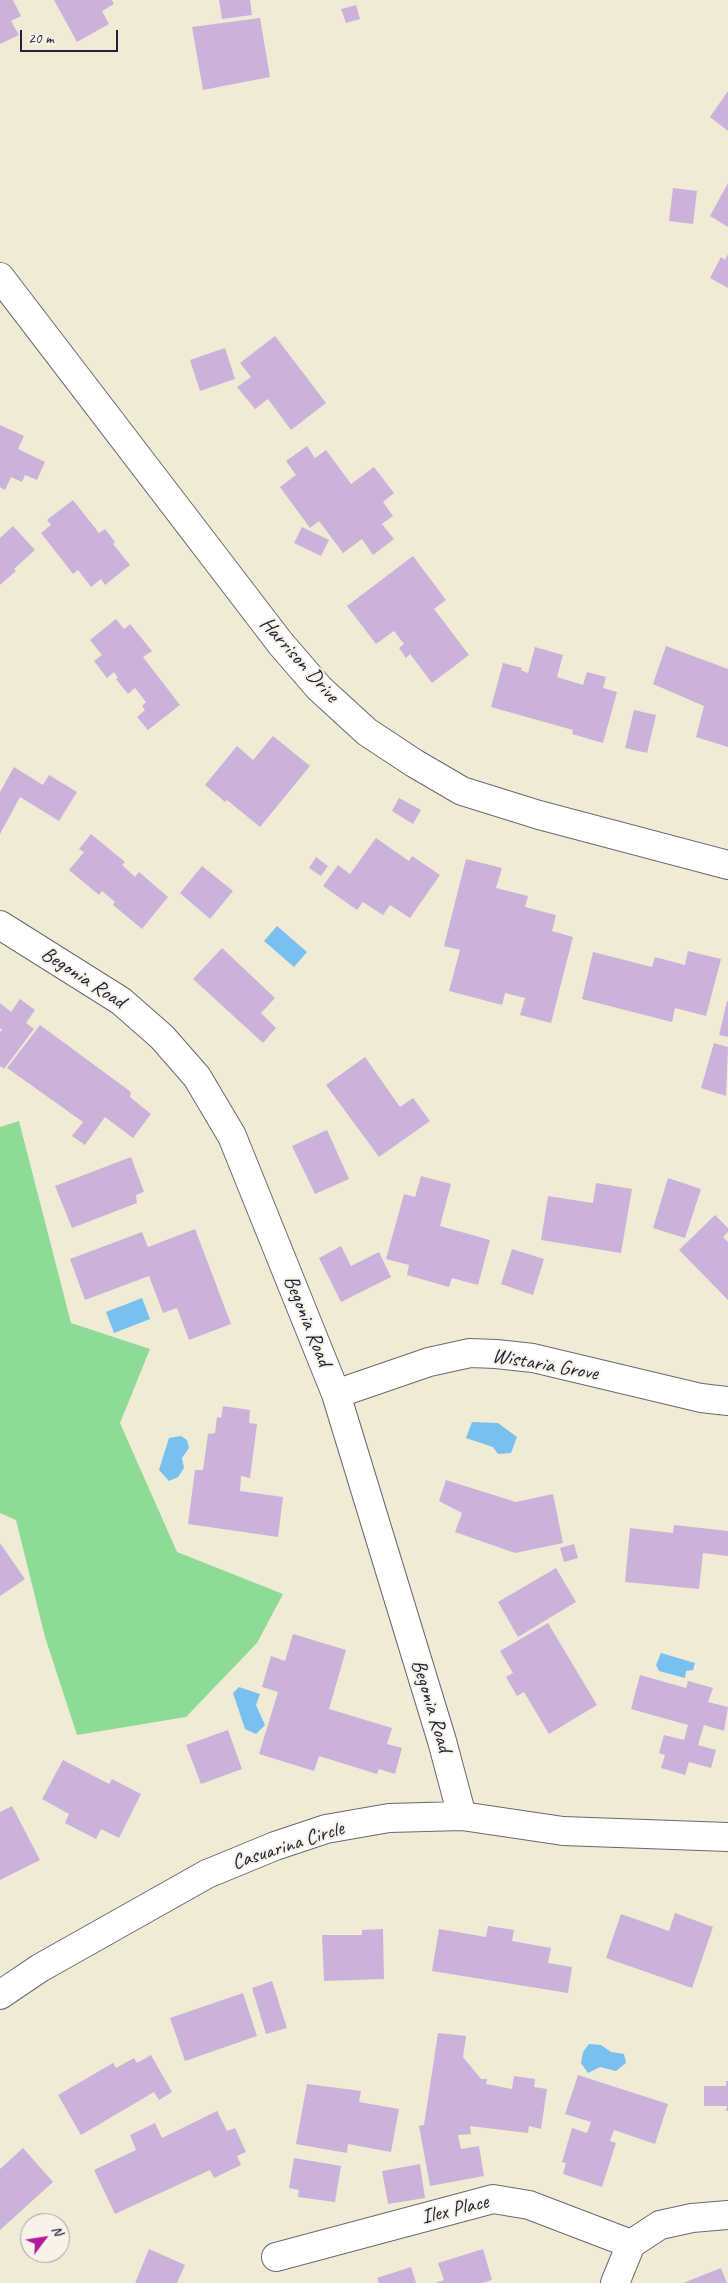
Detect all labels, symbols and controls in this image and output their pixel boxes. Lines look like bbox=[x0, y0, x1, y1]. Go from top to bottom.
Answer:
scale bar bbox=[22, 20, 120, 52]
text: 20 m bbox=[28, 29, 54, 48]
street label: Harrison Drive bbox=[254, 612, 344, 708]
street label: Begonia Road bbox=[36, 941, 130, 1015]
street label: Begonia Road bbox=[277, 1272, 337, 1370]
street label: Wistaria Grove bbox=[490, 1343, 600, 1387]
street label: Begonia Road bbox=[405, 1657, 457, 1755]
street label: Casuarina Circle bbox=[229, 1816, 347, 1876]
street label: Ilex Place bbox=[419, 2190, 491, 2230]
north arrow bbox=[20, 2213, 70, 2263]
text: N bbox=[48, 2222, 67, 2239]

